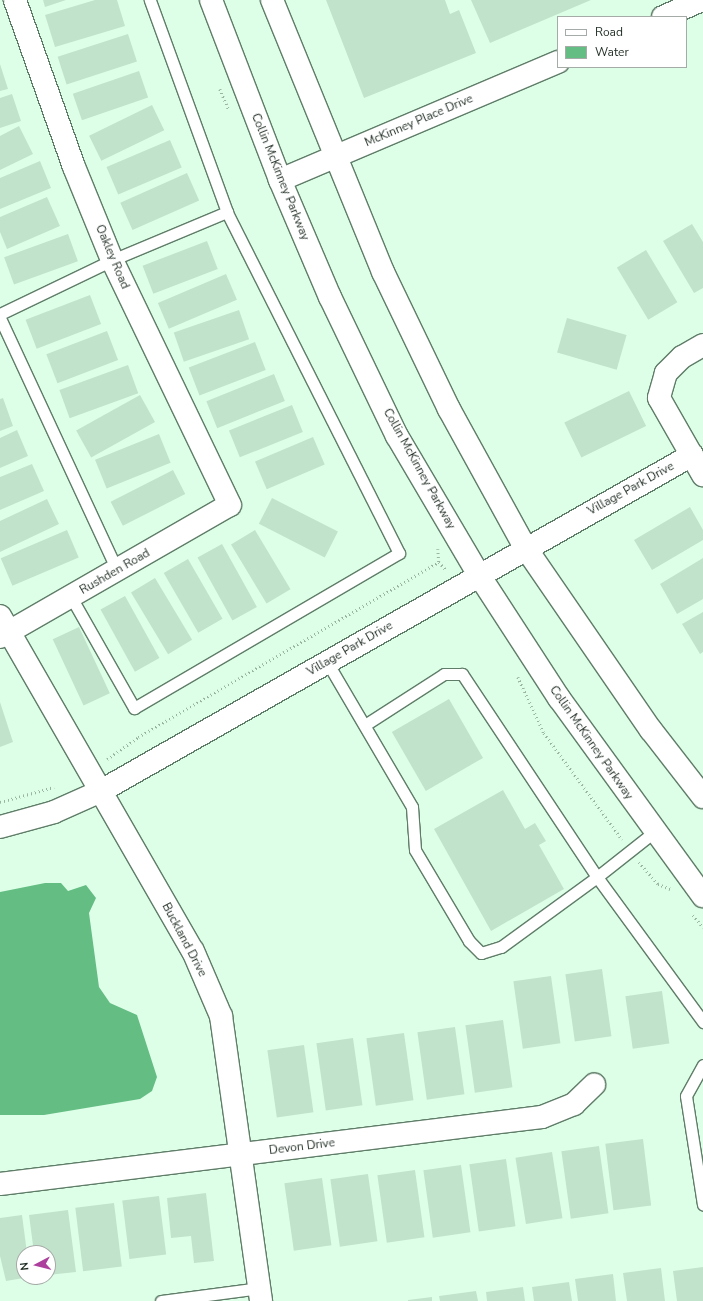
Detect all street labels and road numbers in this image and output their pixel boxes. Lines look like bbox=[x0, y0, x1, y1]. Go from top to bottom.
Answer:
street label: McKinney Place Drive bbox=[363, 92, 475, 150]
street label: Collin McKinney Parkway bbox=[248, 111, 312, 243]
street label: Oakley Road bbox=[92, 223, 132, 291]
street label: Collin McKinney Parkway bbox=[380, 406, 458, 532]
street label: Village Park Drive bbox=[585, 459, 677, 519]
street label: Rushden Road bbox=[77, 546, 153, 598]
street label: Village Park Drive bbox=[305, 619, 395, 679]
street label: Collin McKinney Parkway bbox=[546, 683, 636, 803]
street label: Buckland Drive bbox=[158, 901, 210, 979]
street label: Devon Drive bbox=[268, 1136, 336, 1158]

